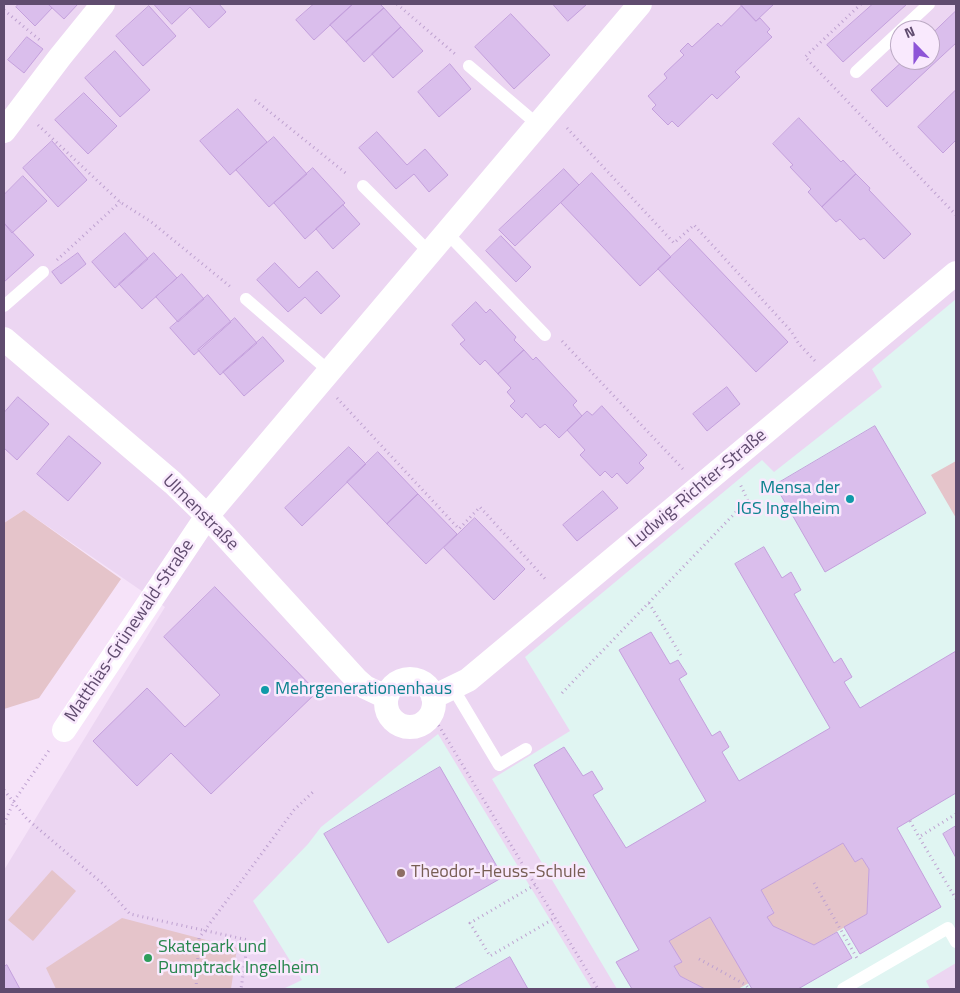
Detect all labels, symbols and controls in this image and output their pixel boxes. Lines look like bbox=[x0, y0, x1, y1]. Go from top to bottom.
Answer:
north arrow bbox=[890, 20, 940, 70]
text: N bbox=[901, 20, 918, 43]
street label: Ludwig-Richter-Straße bbox=[625, 425, 771, 553]
street label: Ulmenstraße bbox=[157, 470, 243, 556]
place label: Mensa der IGS Ingelheim bbox=[736, 478, 840, 520]
marker: Mensa der IGS Ingelheim bbox=[844, 493, 856, 505]
street label: Matthias-Grünewald-Straße bbox=[61, 536, 199, 726]
place label: Mehrgenerationenhaus bbox=[275, 679, 452, 701]
marker: Mehrgenerationenhaus bbox=[259, 684, 271, 696]
place label: Theodor-Heuss-Schule bbox=[411, 862, 586, 884]
marker: Theodor-Heuss-Schule bbox=[395, 867, 407, 879]
place label: Skatepark und Pumptrack Ingelheim bbox=[158, 937, 319, 980]
marker: Skatepark und Pumptrack Ingelheim bbox=[142, 952, 154, 964]

